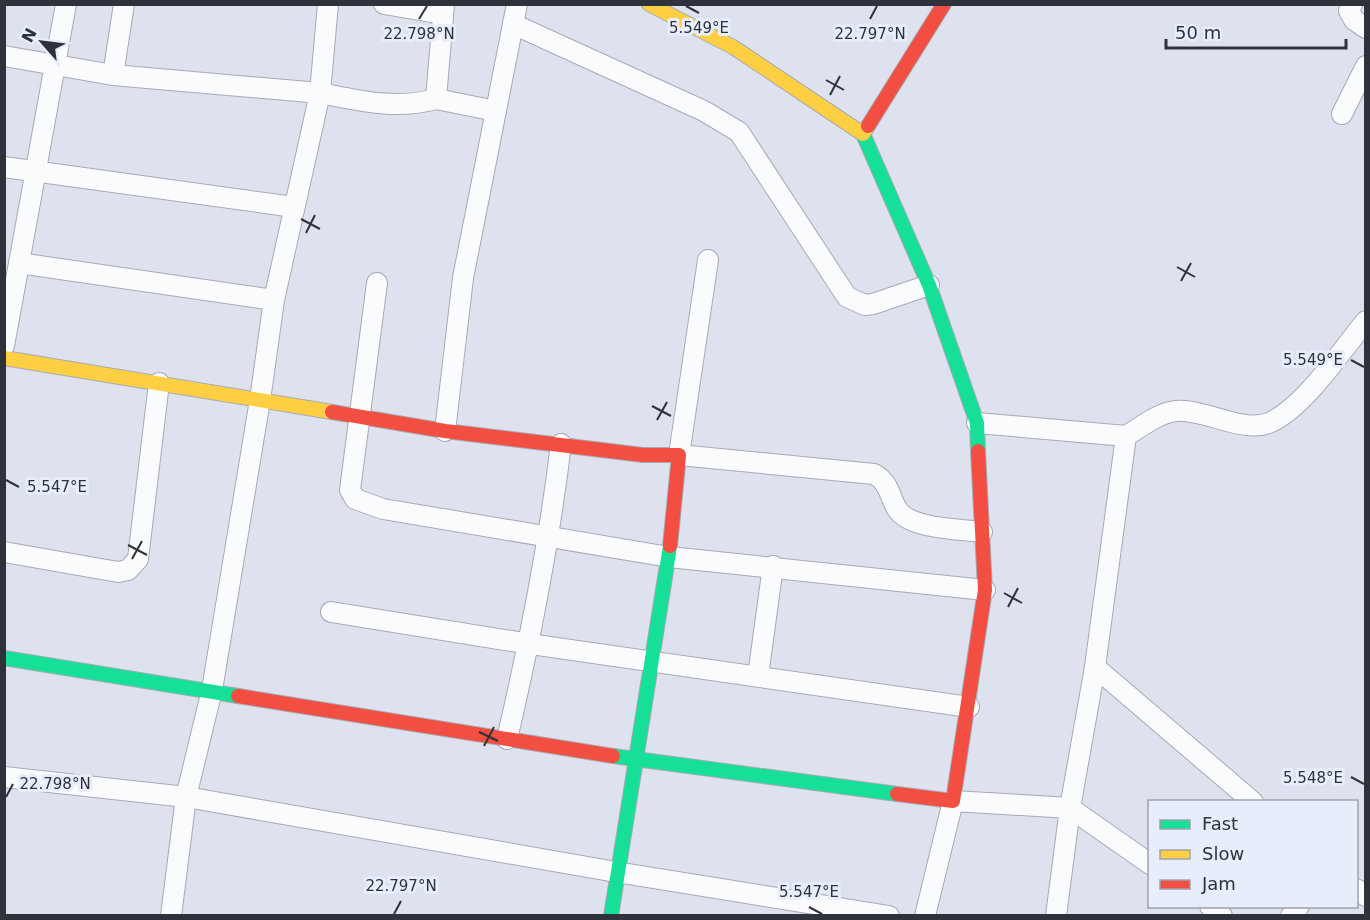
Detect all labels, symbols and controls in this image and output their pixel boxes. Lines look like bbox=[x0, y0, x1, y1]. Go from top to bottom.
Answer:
north arrow bbox=[12, 12, 72, 72]
scale bar bbox=[1166, 12, 1346, 50]
text: 5.549°E bbox=[669, 19, 729, 37]
text: 50 m bbox=[1175, 22, 1221, 43]
text: N bbox=[18, 25, 41, 46]
text: 22.798°N bbox=[383, 25, 455, 43]
text: 22.797°N bbox=[834, 25, 906, 43]
text: 5.549°E bbox=[1283, 351, 1343, 369]
text: 5.547°E bbox=[27, 478, 87, 496]
text: 5.548°E bbox=[1283, 769, 1343, 787]
text: 22.798°N bbox=[19, 775, 91, 793]
legend bbox=[1148, 800, 1358, 908]
text: Fast bbox=[1202, 813, 1238, 834]
text: Slow bbox=[1202, 843, 1244, 864]
text: Jam bbox=[1201, 873, 1236, 894]
text: 22.797°N bbox=[365, 877, 437, 895]
text: 5.547°E bbox=[779, 883, 839, 901]

